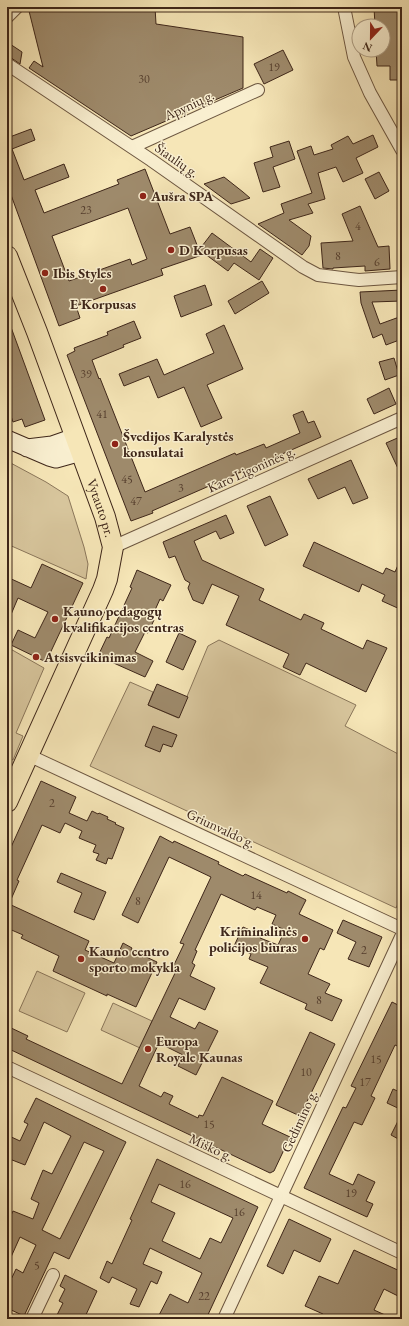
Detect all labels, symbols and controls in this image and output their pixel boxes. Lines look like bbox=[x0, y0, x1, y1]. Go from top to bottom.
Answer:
north arrow bbox=[351, 18, 391, 58]
text: N bbox=[360, 39, 374, 55]
house number: 19 bbox=[268, 59, 280, 75]
house number: 30 bbox=[138, 71, 150, 87]
street label: Apynių g. bbox=[160, 86, 217, 125]
street label: Šiaulių g. bbox=[152, 139, 202, 181]
place label: Aušra SPA bbox=[150, 187, 214, 205]
marker: Aušra SPA bbox=[138, 191, 148, 201]
house number: 23 bbox=[80, 202, 92, 218]
house number: 4 bbox=[355, 218, 361, 234]
place label: D Korpusas bbox=[179, 241, 248, 259]
marker: D Korpusas bbox=[166, 245, 176, 255]
house number: 8 bbox=[335, 248, 341, 264]
house number: 6 bbox=[374, 254, 380, 270]
place label: Ibis Styles bbox=[53, 264, 111, 282]
marker: Ibis Styles bbox=[40, 268, 50, 278]
marker: E Korpusas bbox=[98, 284, 108, 294]
place label: E Korpusas bbox=[70, 295, 136, 313]
house number: 39 bbox=[80, 366, 92, 382]
house number: 41 bbox=[96, 406, 108, 422]
place label: Švedijos Karalystės konsulatai bbox=[123, 427, 234, 461]
marker: Švedijos Karalystės konsulatai bbox=[110, 439, 120, 449]
street label: Karo Ligoninės g. bbox=[204, 442, 298, 496]
house number: 45 bbox=[121, 471, 133, 487]
street label: Vytauto pr. bbox=[83, 476, 119, 539]
house number: 3 bbox=[178, 480, 184, 496]
house number: 47 bbox=[130, 493, 142, 509]
place label: Kauno pedagogų kvalifikacijos centras bbox=[63, 602, 184, 636]
marker: Kauno pedagogų kvalifikacijos centras bbox=[50, 614, 60, 624]
place label: Atsisveikinimas bbox=[43, 648, 136, 666]
marker: Atsisveikinimas bbox=[31, 652, 41, 662]
house number: 2 bbox=[49, 795, 55, 811]
street label: Griunvaldo g. bbox=[184, 804, 258, 852]
house number: 14 bbox=[250, 887, 262, 903]
house number: 8 bbox=[135, 893, 141, 909]
place label: Kriminalinės policijos biuras bbox=[209, 922, 297, 956]
marker: Kriminalinės policijos biuras bbox=[300, 934, 310, 944]
place label: Kauno centro sporto mokykla bbox=[89, 942, 181, 976]
house number: 2 bbox=[361, 942, 367, 958]
marker: Kauno centro sporto mokykla bbox=[76, 954, 86, 964]
house number: 8 bbox=[316, 992, 322, 1008]
place label: Europa Royale Kaunas bbox=[156, 1032, 243, 1066]
marker: Europa Royale Kaunas bbox=[143, 1044, 153, 1054]
house number: 15 bbox=[370, 1051, 382, 1067]
house number: 10 bbox=[300, 1064, 312, 1080]
house number: 17 bbox=[359, 1074, 371, 1090]
street label: Gedimino g. bbox=[277, 1087, 321, 1155]
house number: 15 bbox=[203, 1116, 215, 1132]
street label: Miško g. bbox=[186, 1129, 236, 1165]
house number: 16 bbox=[179, 1176, 191, 1192]
house number: 19 bbox=[345, 1185, 357, 1201]
house number: 16 bbox=[233, 1204, 245, 1220]
house number: 5 bbox=[34, 1257, 40, 1273]
house number: 22 bbox=[198, 1288, 210, 1304]

